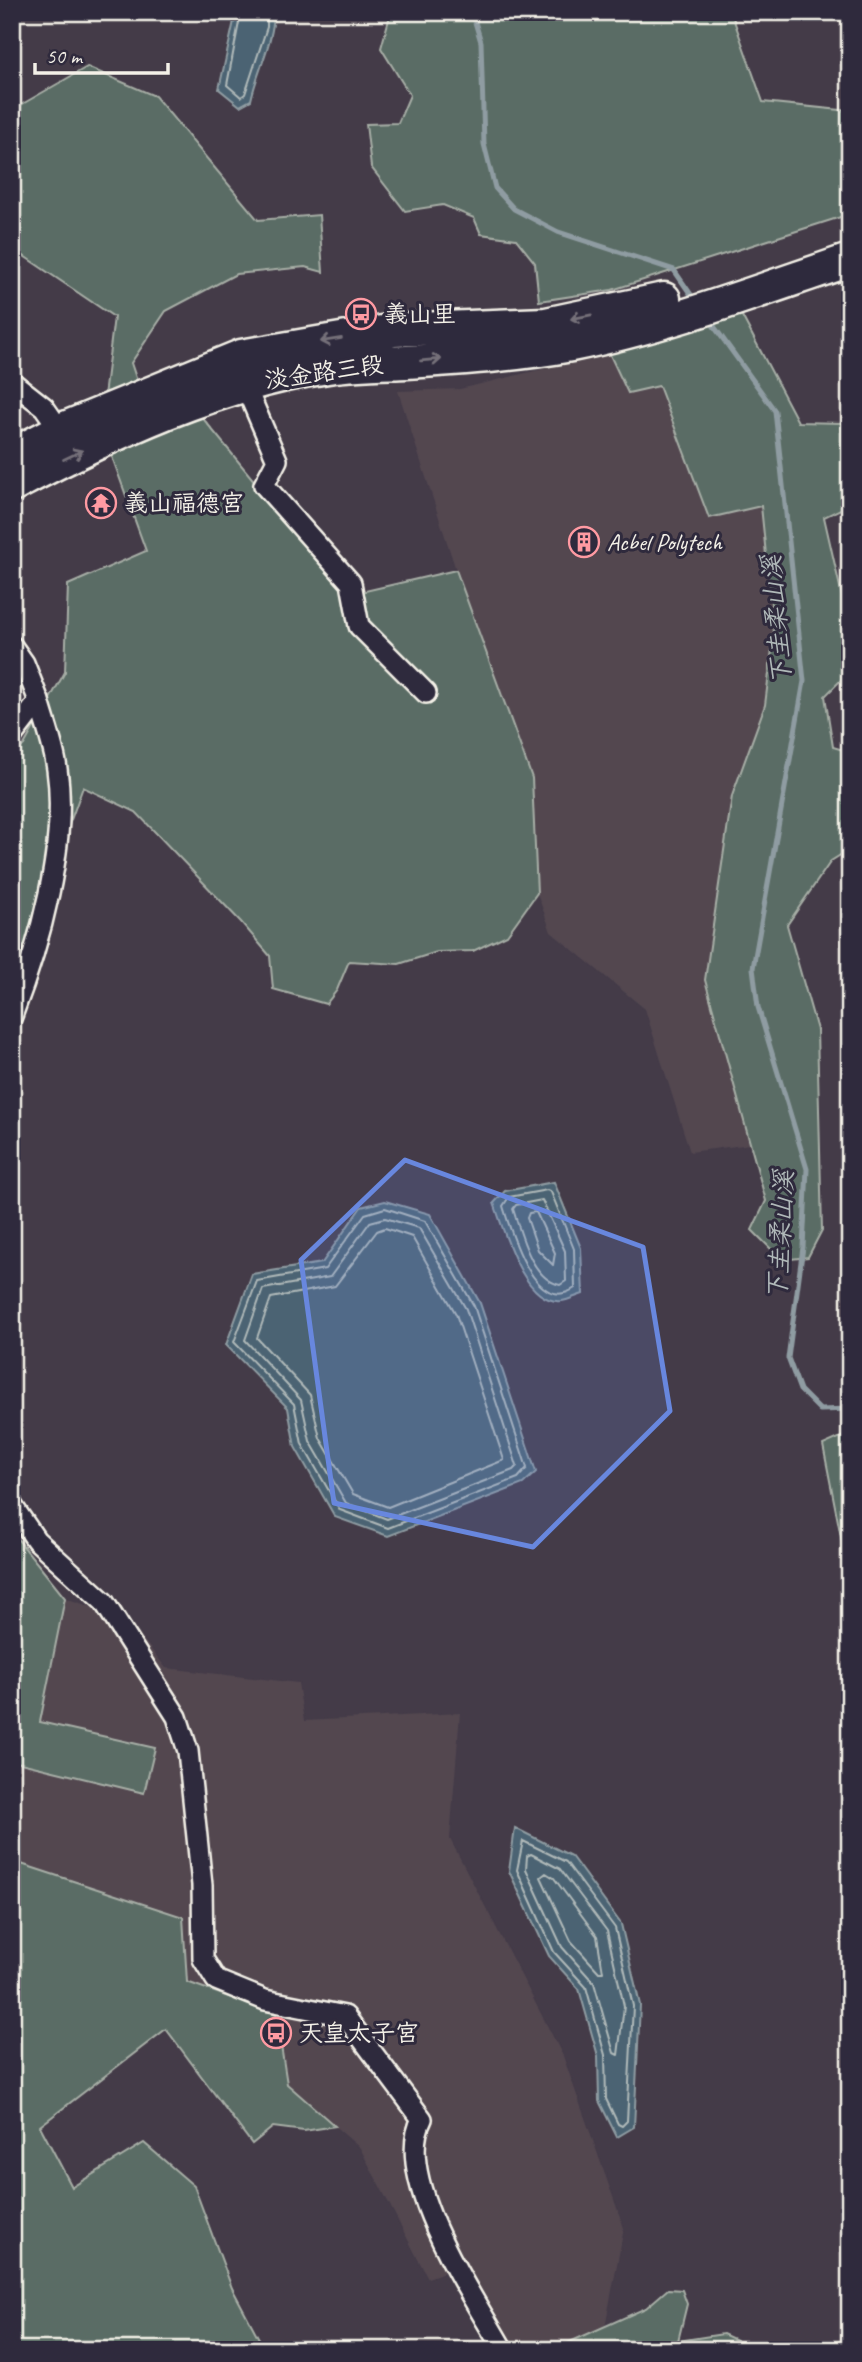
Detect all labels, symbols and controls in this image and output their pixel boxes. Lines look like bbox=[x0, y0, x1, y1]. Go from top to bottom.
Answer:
scale bar bbox=[35, 32, 168, 76]
text: 50 m bbox=[46, 43, 84, 69]
bus stop icon: 義山里 bbox=[344, 297, 378, 331]
place label: 義山里 bbox=[384, 299, 456, 329]
one-way arrow bbox=[570, 311, 593, 324]
one-way arrow bbox=[320, 334, 342, 347]
street label: 淡金路三段 bbox=[262, 349, 386, 395]
one-way arrow bbox=[419, 353, 442, 366]
one-way arrow bbox=[62, 447, 83, 461]
temple icon: 義山福德宮 bbox=[84, 486, 118, 520]
place label: 義山福德宮 bbox=[124, 488, 244, 518]
building icon: Acbel Polytech bbox=[567, 525, 601, 559]
place label: Acbel Polytech bbox=[607, 527, 723, 557]
water label: 下圭柔山溪 bbox=[754, 552, 799, 686]
water label: 下圭柔山溪 bbox=[761, 1167, 800, 1301]
bus stop icon: 天皇太子宮 bbox=[259, 2016, 293, 2050]
place label: 天皇太子宮 bbox=[299, 2018, 419, 2048]

